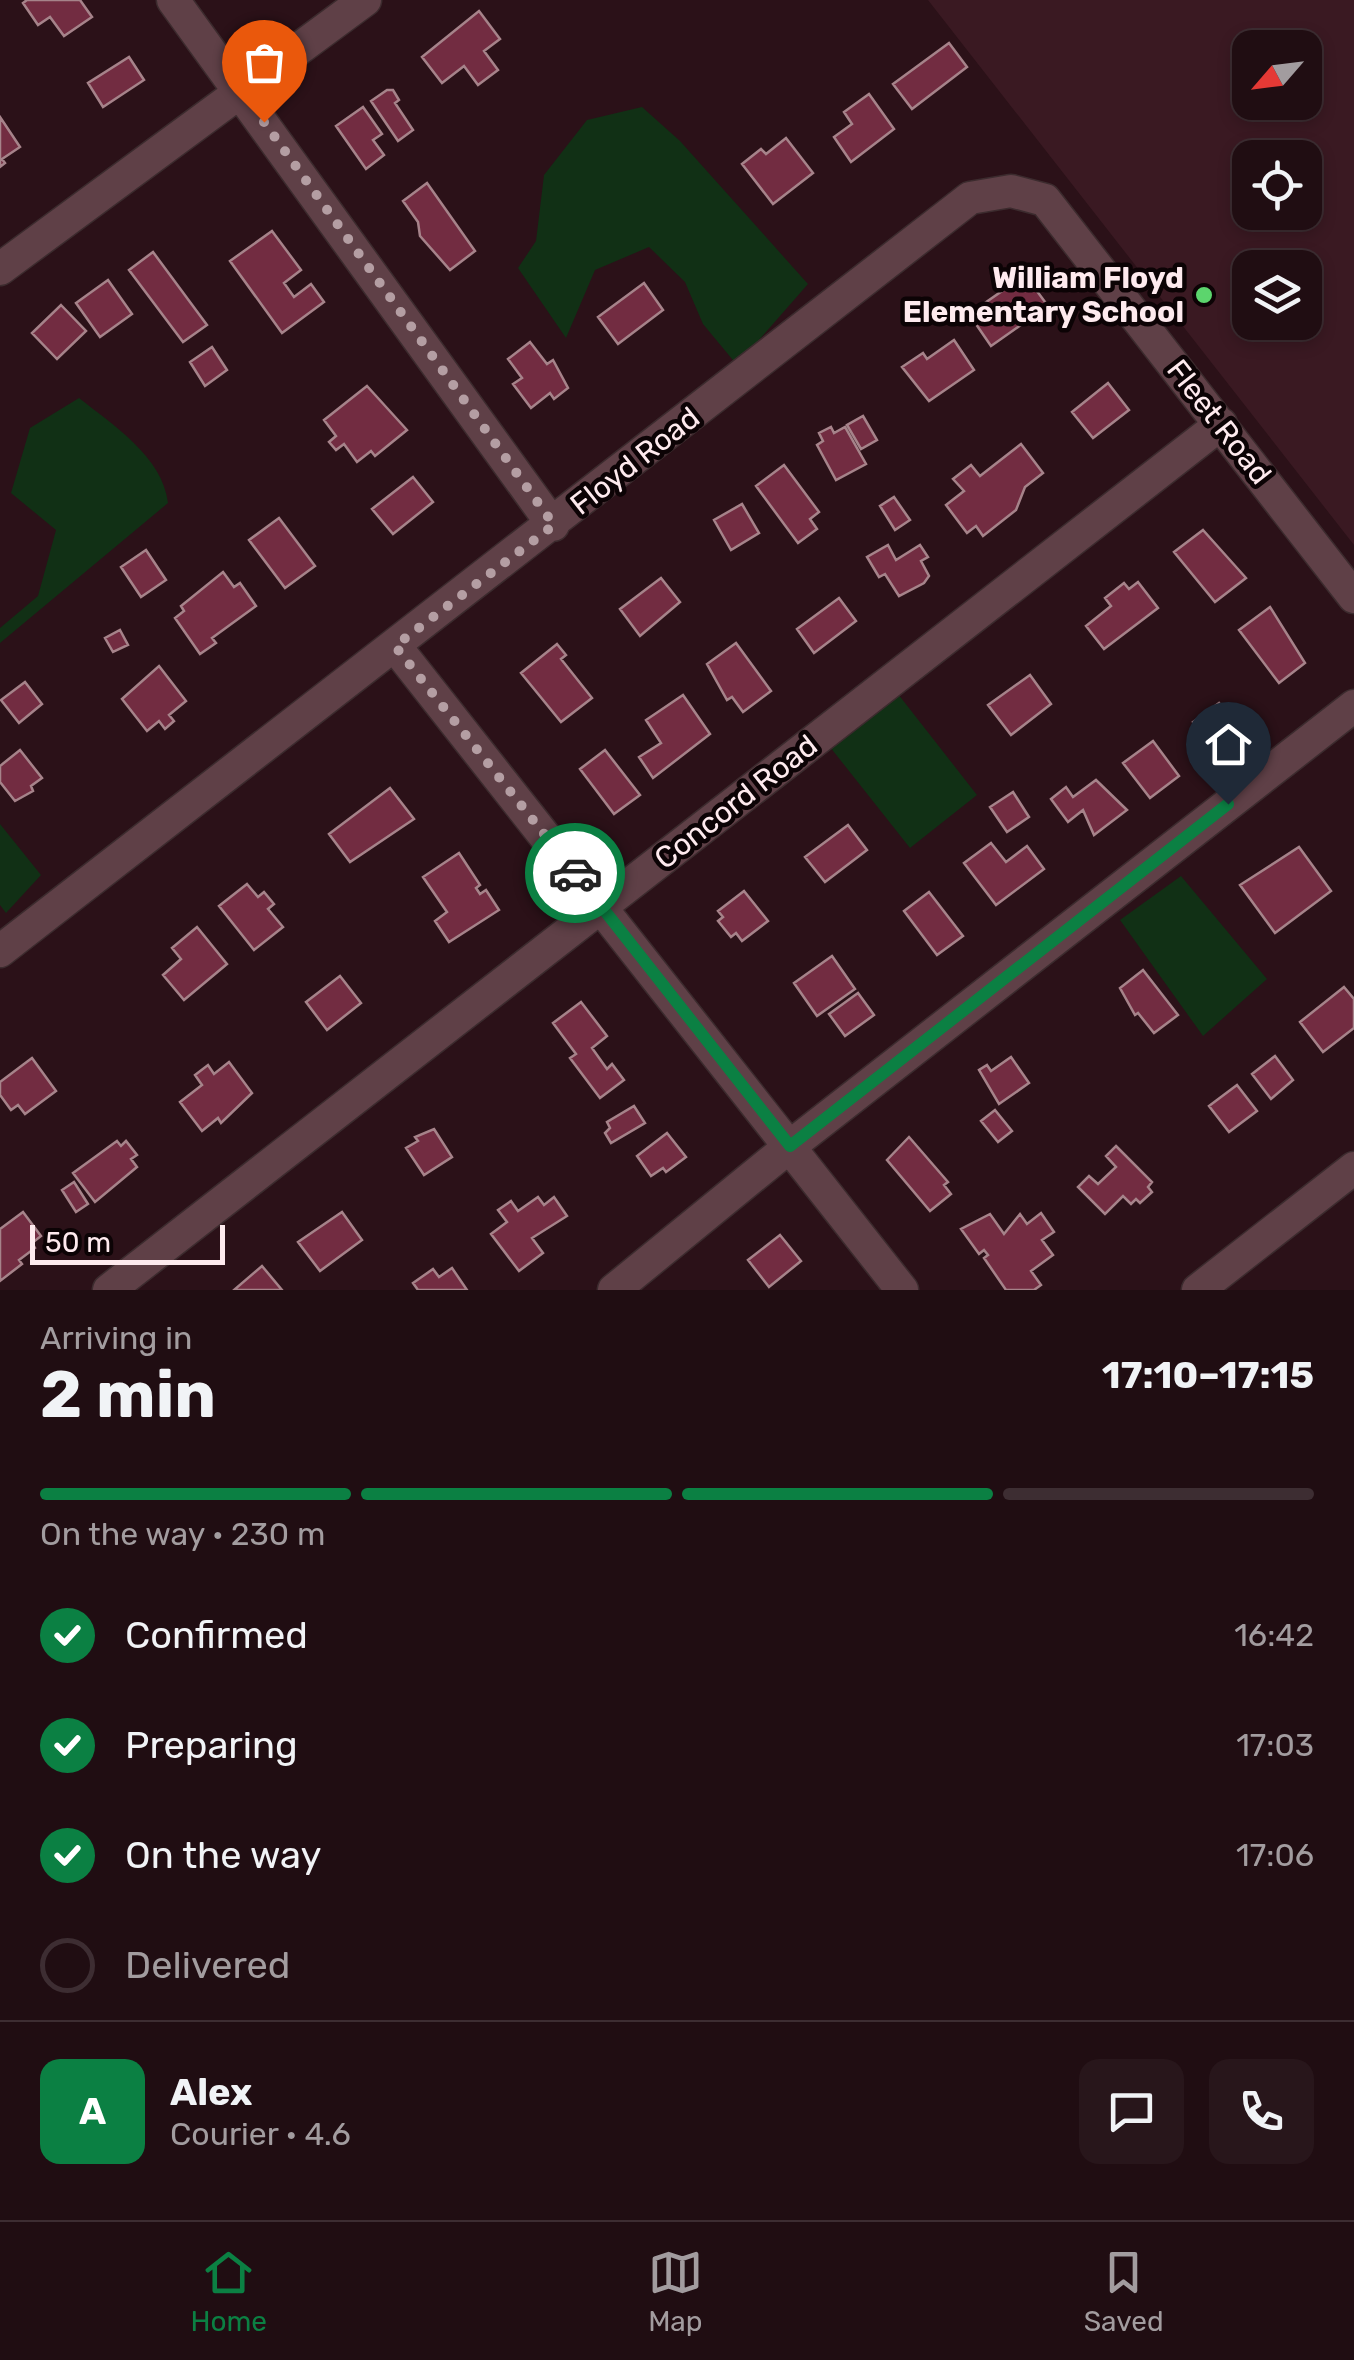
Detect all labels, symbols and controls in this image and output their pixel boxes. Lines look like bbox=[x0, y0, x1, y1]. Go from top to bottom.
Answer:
pin bbox=[222, 20, 307, 123]
north arrow bbox=[1232, 30, 1322, 120]
map controls bbox=[1232, 30, 1322, 340]
icon: bag bbox=[237, 35, 292, 90]
button: locate bbox=[1232, 140, 1322, 230]
button: layers bbox=[1232, 250, 1322, 340]
place label: William Floyd Elementary School bbox=[903, 260, 1184, 330]
marker: William Floyd Elementary School bbox=[1193, 284, 1215, 306]
street label: Fleet Road bbox=[1159, 352, 1279, 492]
street label: Floyd Road bbox=[563, 399, 707, 523]
pin bbox=[1186, 702, 1271, 805]
icon: home bbox=[1201, 717, 1256, 772]
street label: Concord Road bbox=[647, 727, 825, 877]
courier bbox=[525, 823, 625, 923]
icon: car bbox=[548, 846, 603, 901]
scale bar bbox=[30, 1220, 225, 1264]
text: 50 m bbox=[45, 1226, 111, 1259]
text: Arriving in bbox=[40, 1319, 192, 1357]
text: 17:10–17:15 bbox=[1102, 1352, 1314, 1398]
text: 2 min bbox=[40, 1356, 216, 1433]
text: On the way · 230 m bbox=[40, 1515, 325, 1553]
icon: check bbox=[40, 1608, 95, 1663]
text: Confirmed bbox=[125, 1612, 308, 1658]
text: 16:42 bbox=[1234, 1616, 1314, 1654]
icon: check bbox=[40, 1718, 95, 1773]
text: Preparing bbox=[125, 1722, 298, 1768]
text: 17:03 bbox=[1236, 1726, 1314, 1764]
icon: check bbox=[40, 1828, 95, 1883]
text: On the way bbox=[125, 1832, 321, 1878]
text: 17:06 bbox=[1236, 1836, 1314, 1874]
text: Delivered bbox=[125, 1942, 290, 1988]
button: chat bbox=[1079, 2059, 1184, 2164]
button: phone bbox=[1209, 2059, 1314, 2164]
text: Alex bbox=[170, 2069, 252, 2115]
text: A bbox=[79, 2088, 106, 2134]
text: Courier · 4.6 bbox=[170, 2115, 351, 2153]
tab: Home bbox=[190, 2245, 267, 2338]
tab: Map bbox=[648, 2245, 703, 2338]
tab: Saved bbox=[1084, 2245, 1164, 2338]

